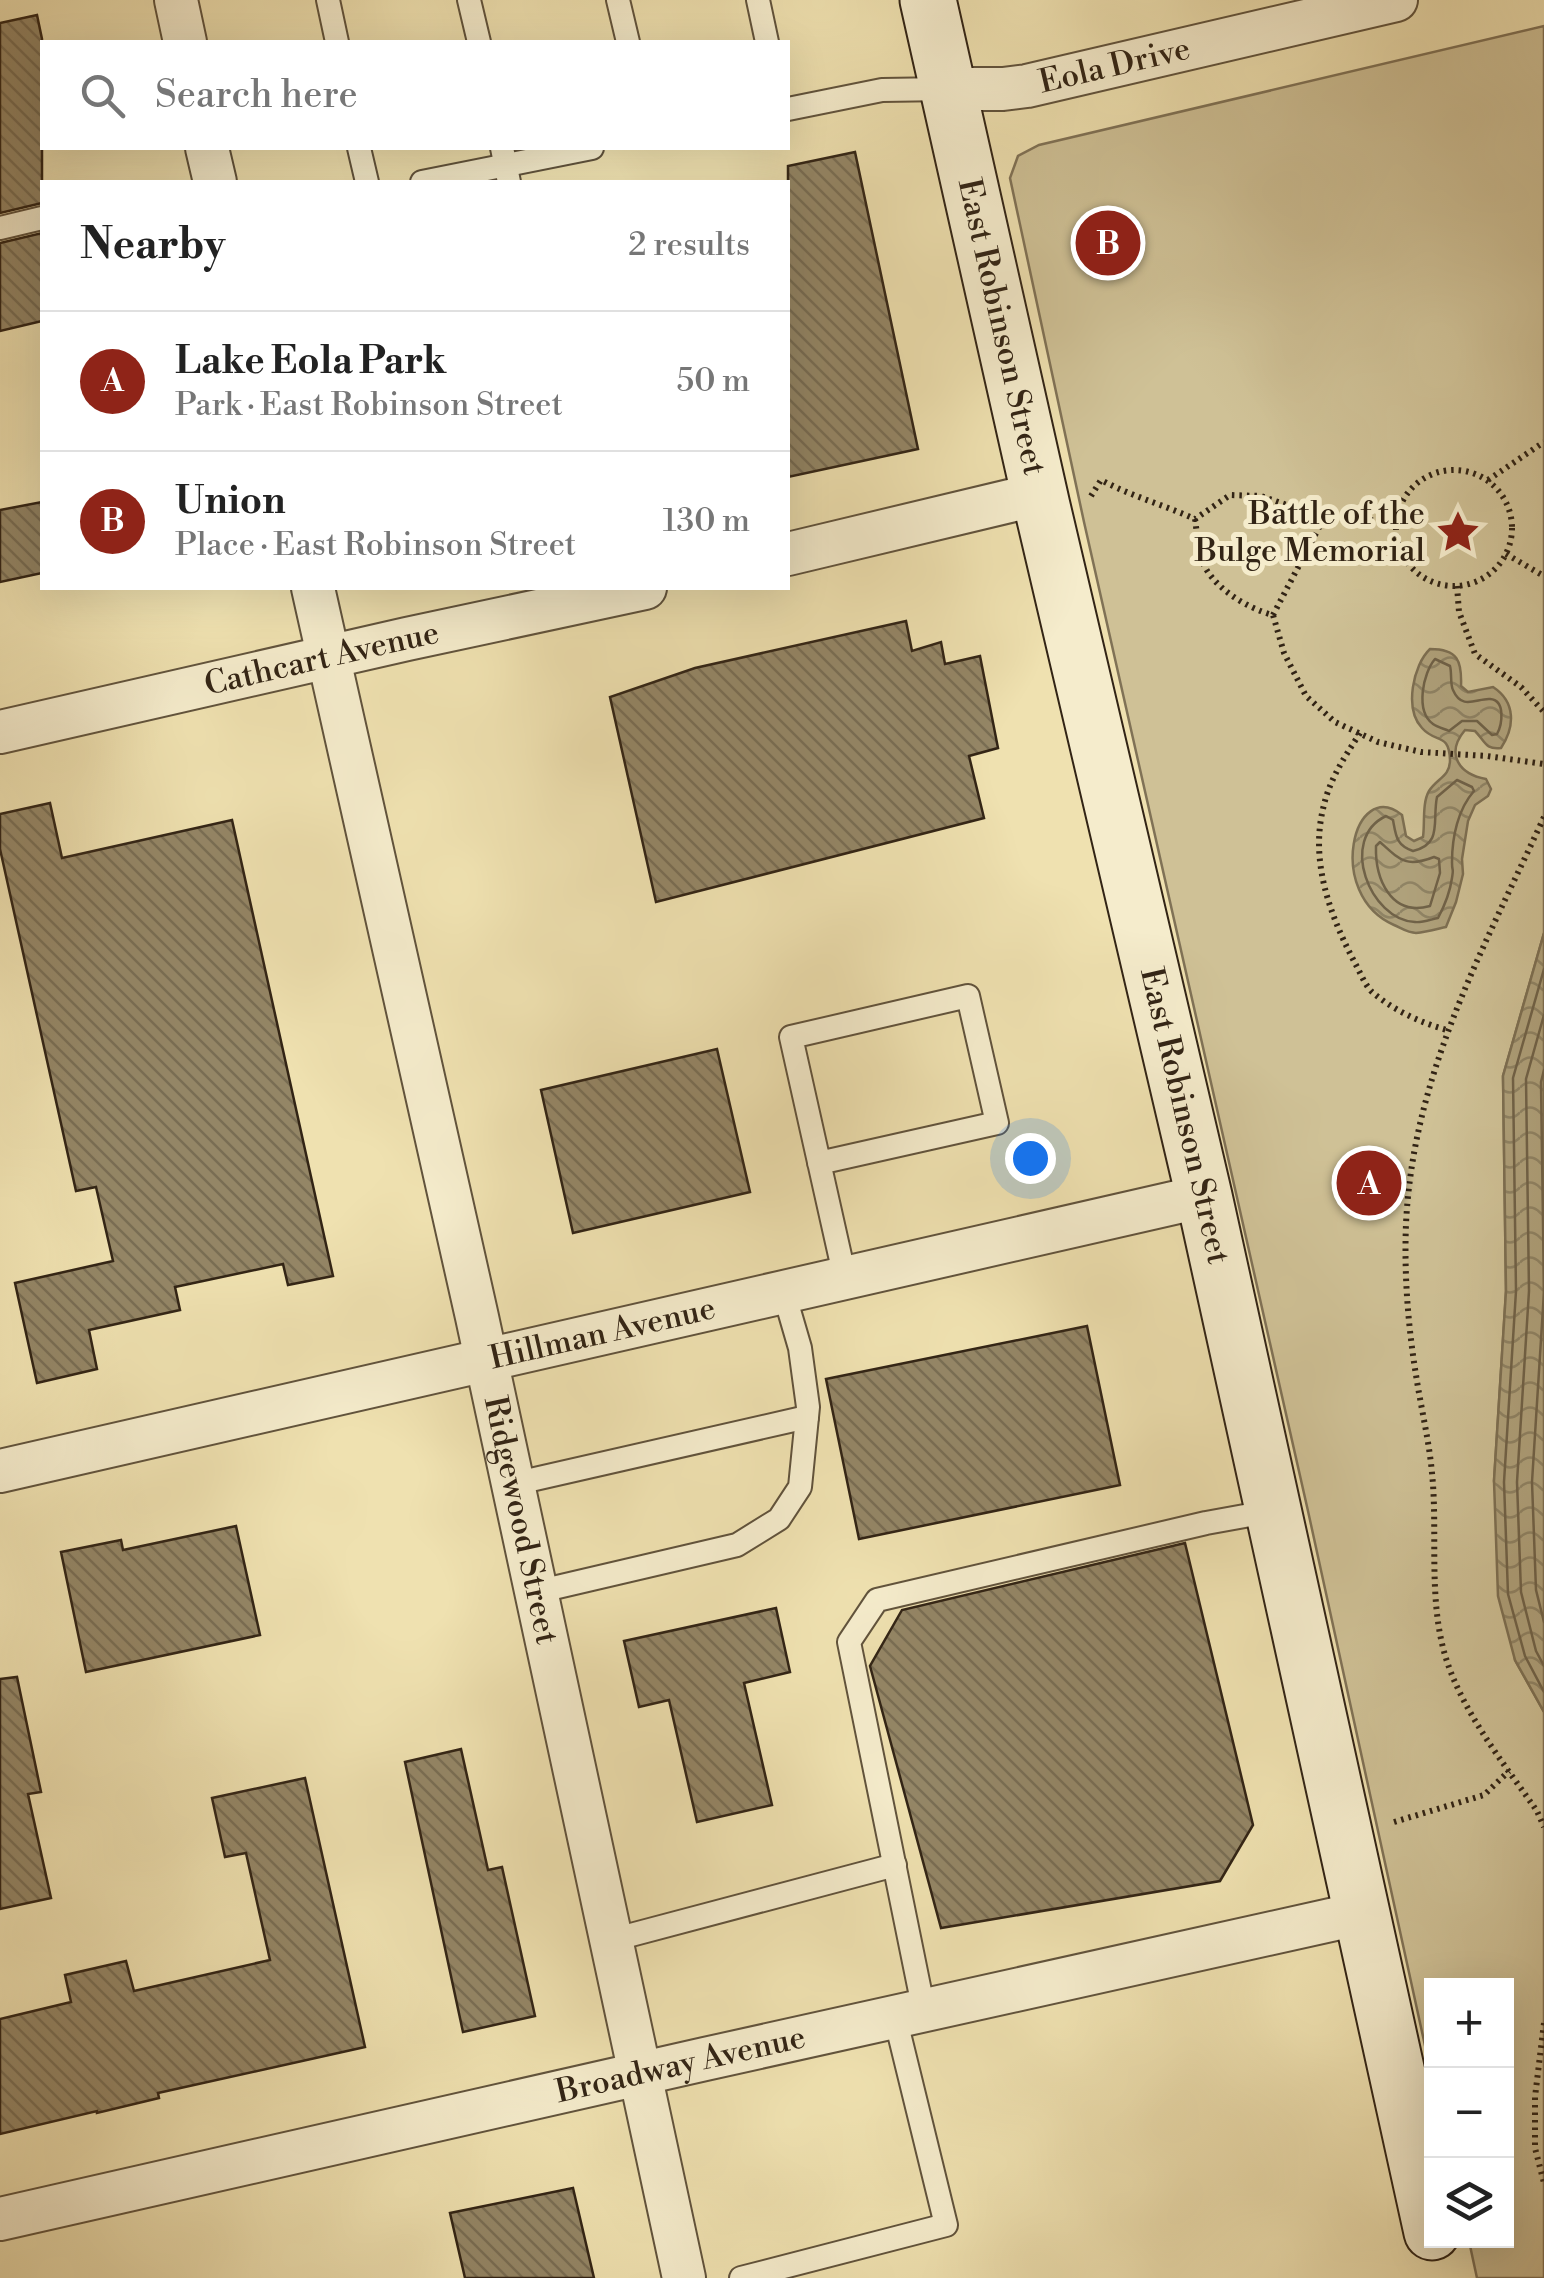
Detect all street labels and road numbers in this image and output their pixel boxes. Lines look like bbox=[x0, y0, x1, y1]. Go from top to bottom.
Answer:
street label: Eola Drive bbox=[1035, 29, 1194, 103]
street label: East Robinson Street bbox=[949, 175, 1054, 479]
street label: Cathcart Avenue bbox=[200, 613, 443, 705]
street label: East Robinson Street bbox=[1131, 964, 1238, 1268]
street label: Hillman Avenue bbox=[486, 1288, 719, 1379]
street label: Ridgewood Street bbox=[475, 1392, 567, 1648]
street label: Broadway Avenue bbox=[551, 2017, 809, 2112]

